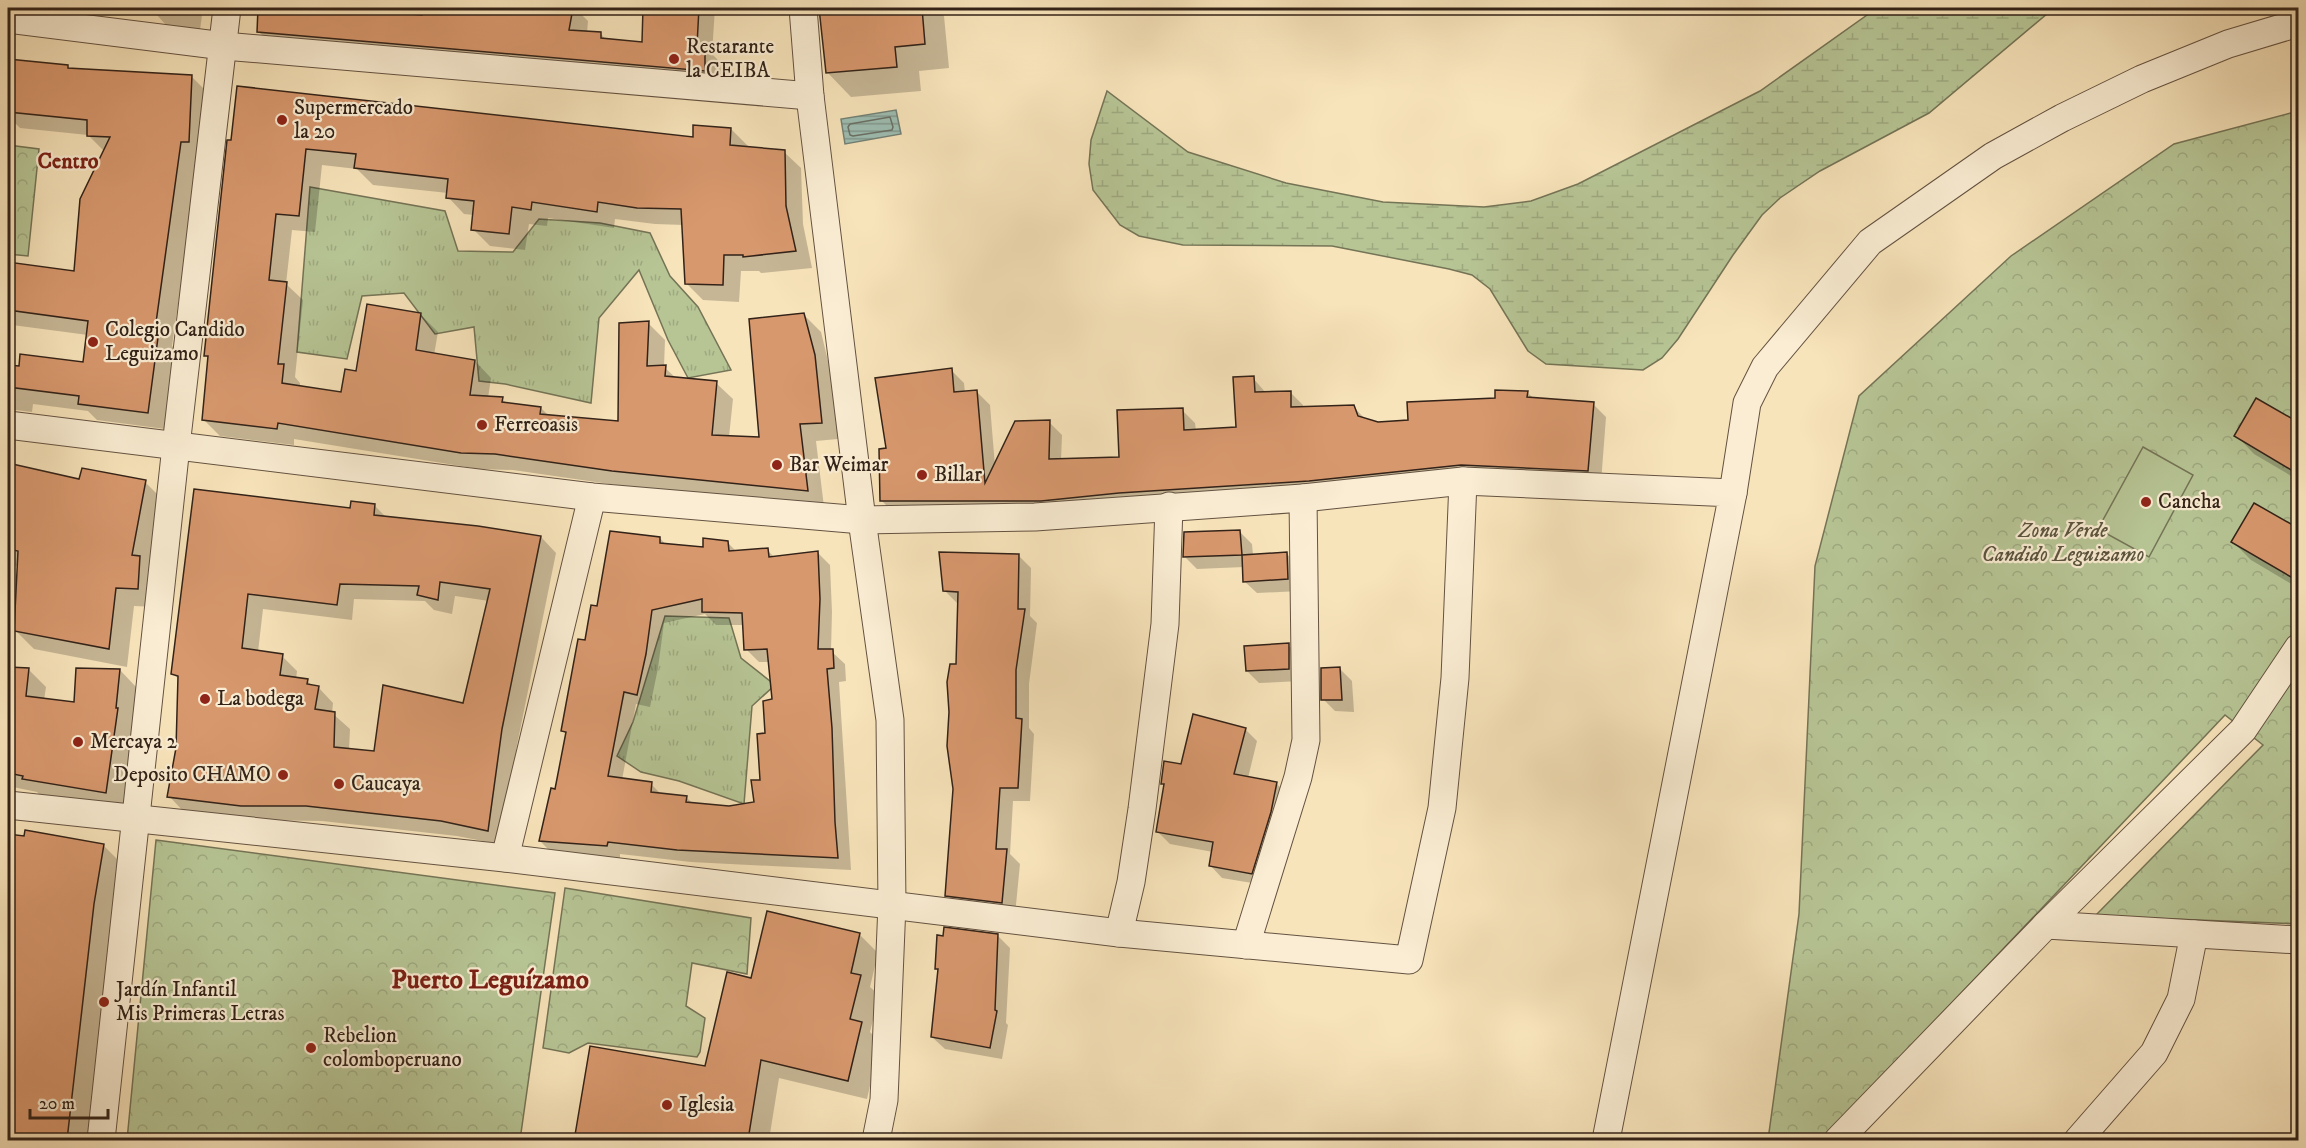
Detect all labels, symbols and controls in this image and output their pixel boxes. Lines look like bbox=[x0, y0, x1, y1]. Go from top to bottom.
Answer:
place label: Restarante la CEIBA bbox=[686, 34, 775, 84]
marker: Restarante la CEIBA bbox=[667, 52, 681, 66]
place label: Supermercado la 20 bbox=[294, 95, 413, 145]
marker: Supermercado la 20 bbox=[275, 113, 289, 127]
district label: Centro bbox=[37, 148, 99, 175]
place label: Colegio Candido Leguizamo bbox=[105, 317, 245, 367]
marker: Colegio Candido Leguizamo bbox=[86, 335, 100, 349]
place label: Ferreoasis bbox=[494, 412, 578, 438]
marker: Ferreoasis bbox=[475, 418, 489, 432]
place label: Bar Weimar bbox=[789, 452, 889, 478]
marker: Bar Weimar bbox=[770, 458, 784, 472]
place label: Billar bbox=[934, 462, 982, 488]
marker: Billar bbox=[915, 468, 929, 482]
place label: Cancha bbox=[2158, 489, 2221, 515]
marker: Cancha bbox=[2139, 495, 2153, 509]
park label: Zona Verde Candido Leguizamo bbox=[1982, 518, 2145, 568]
place label: La bodega bbox=[217, 686, 304, 712]
marker: La bodega bbox=[198, 692, 212, 706]
place label: Mercaya 2 bbox=[90, 729, 178, 755]
marker: Mercaya 2 bbox=[71, 735, 85, 749]
place label: Deposito CHAMO bbox=[113, 762, 271, 788]
marker: Deposito CHAMO bbox=[276, 768, 290, 782]
place label: Caucaya bbox=[351, 771, 421, 797]
marker: Caucaya bbox=[332, 777, 346, 791]
district label: Puerto Leguízamo bbox=[391, 963, 589, 997]
place label: Jardín Infantil Mis Primeras Letras bbox=[114, 977, 285, 1027]
marker: Jardín Infantil Mis Primeras Letras bbox=[97, 995, 111, 1009]
place label: Rebelion colomboperuano bbox=[323, 1023, 462, 1073]
marker: Rebelion colomboperuano bbox=[304, 1041, 318, 1055]
scale bar bbox=[30, 1082, 108, 1120]
place label: Iglesia bbox=[679, 1092, 734, 1118]
text: 20 m bbox=[39, 1093, 75, 1115]
marker: Iglesia bbox=[660, 1098, 674, 1112]

